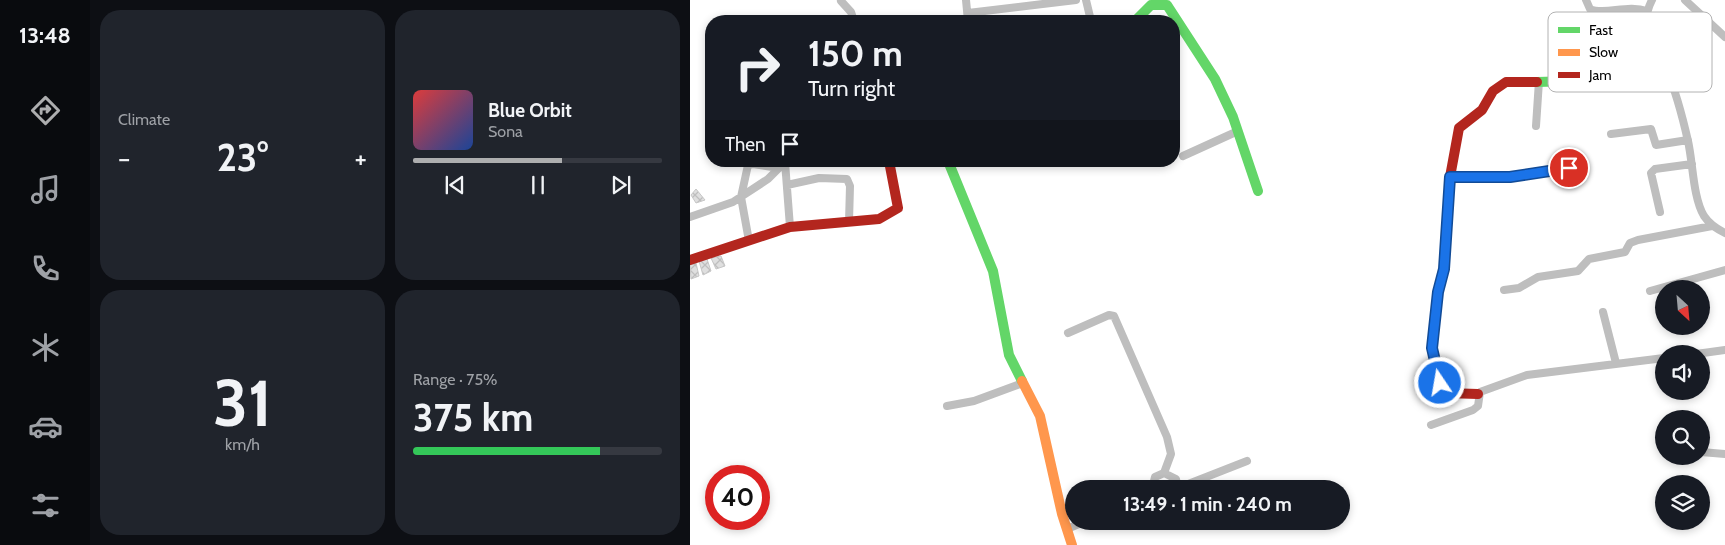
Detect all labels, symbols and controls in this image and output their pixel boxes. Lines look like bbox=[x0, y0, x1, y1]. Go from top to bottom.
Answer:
legend bbox=[1548, 12, 1712, 92]
text: Fast bbox=[1589, 21, 1613, 39]
text: 13:48 bbox=[19, 22, 71, 49]
text: 150 m bbox=[808, 32, 903, 75]
icon: right bbox=[725, 35, 790, 100]
text: Slow bbox=[1589, 43, 1618, 61]
text: Jam bbox=[1588, 66, 1611, 84]
text: Turn right bbox=[808, 75, 895, 102]
icon: directions bbox=[28, 93, 63, 128]
text: Blue Orbit bbox=[488, 99, 572, 122]
text: Climate bbox=[118, 110, 170, 129]
text: Sona bbox=[488, 122, 523, 141]
icon: arrive bbox=[776, 130, 804, 158]
text: Then bbox=[725, 133, 766, 156]
text: 23° bbox=[217, 134, 268, 181]
text: − bbox=[118, 141, 130, 175]
text: + bbox=[355, 141, 367, 175]
pin bbox=[1548, 147, 1590, 189]
icon: arrive bbox=[1555, 154, 1583, 182]
icon: previous bbox=[441, 171, 469, 199]
icon: pause bbox=[524, 171, 552, 199]
icon: next bbox=[607, 171, 635, 199]
icon: music bbox=[28, 172, 63, 207]
icon: phone bbox=[28, 251, 63, 286]
north arrow bbox=[1655, 280, 1710, 335]
map controls bbox=[1655, 280, 1710, 530]
icon: climate bbox=[28, 330, 63, 365]
button: sound bbox=[1655, 345, 1710, 400]
position arrow bbox=[1413, 356, 1465, 408]
text: 31 bbox=[213, 363, 272, 442]
text: Range · 75% bbox=[413, 370, 497, 389]
text: 375 km bbox=[413, 394, 533, 441]
icon: car bbox=[28, 409, 63, 444]
button: search bbox=[1655, 410, 1710, 465]
text: km/h bbox=[225, 435, 260, 454]
speed limit sign: 40 bbox=[705, 465, 770, 530]
button: layers bbox=[1655, 475, 1710, 530]
icon: filters bbox=[28, 488, 63, 523]
text: 13:49 · 1 min · 240 m bbox=[1123, 493, 1292, 516]

